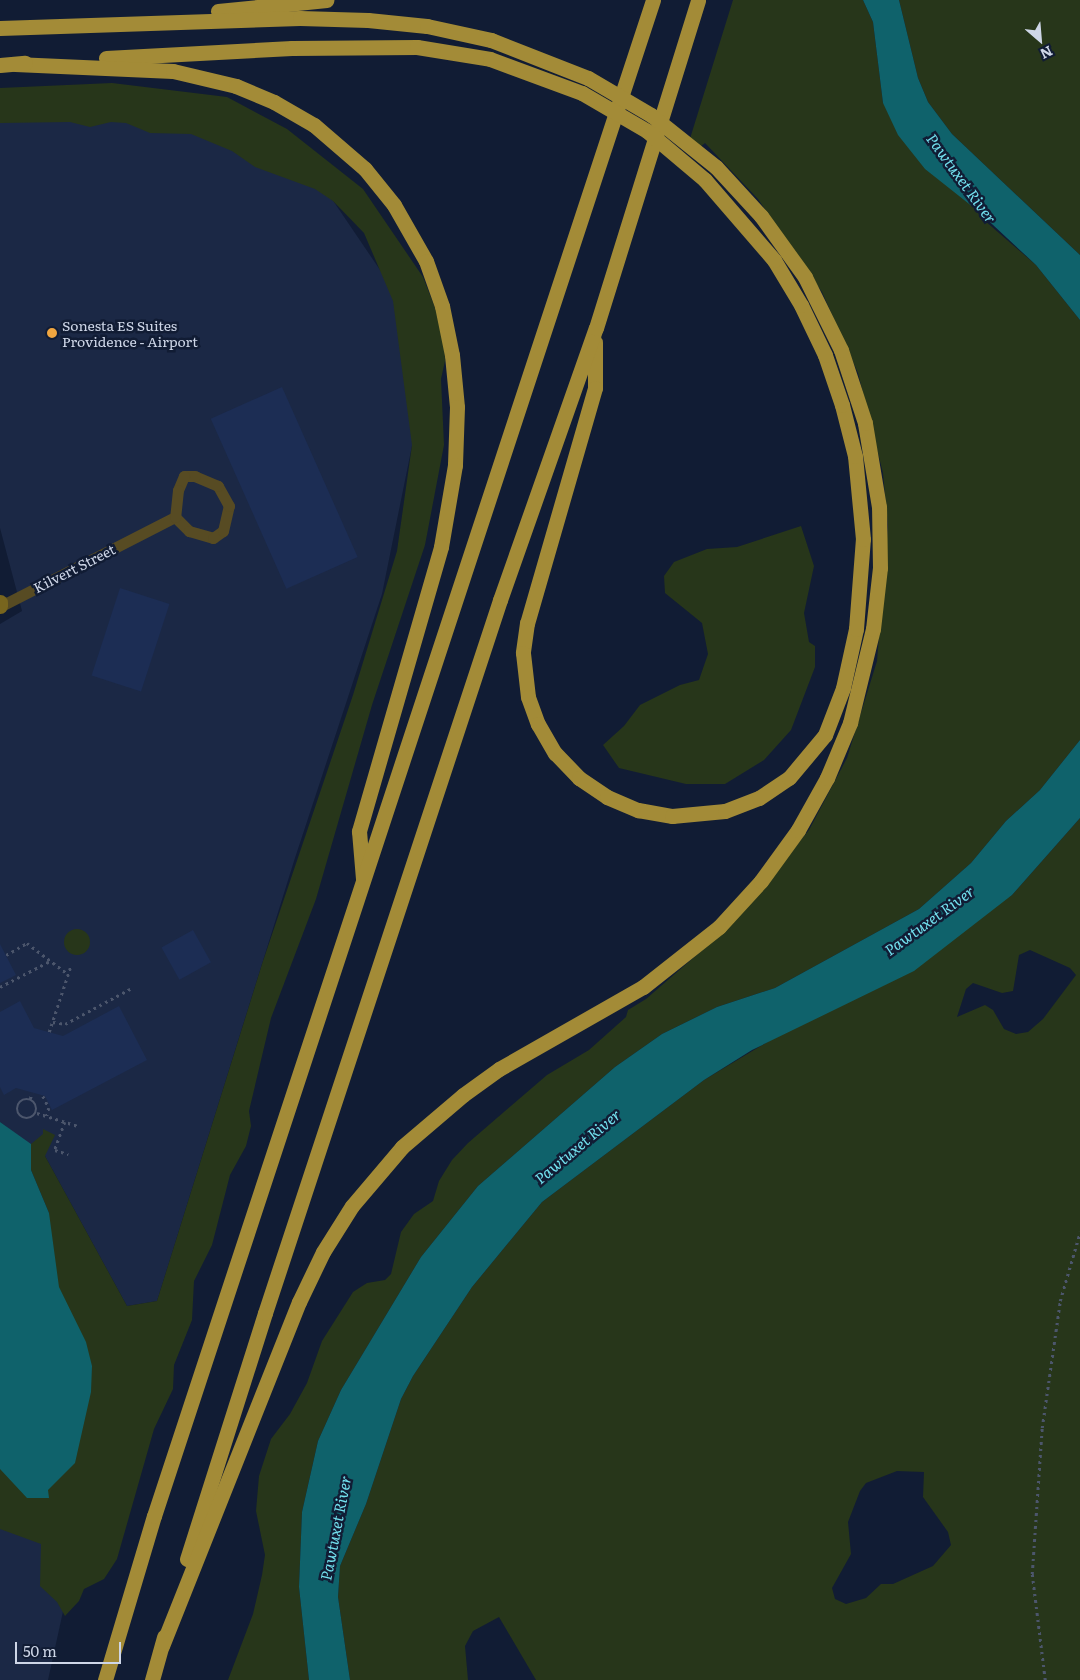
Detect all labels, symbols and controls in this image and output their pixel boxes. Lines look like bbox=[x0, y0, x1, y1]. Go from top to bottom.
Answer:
north arrow bbox=[1015, 15, 1065, 65]
text: N bbox=[1037, 42, 1057, 65]
water label: Pawtuxet River bbox=[923, 130, 1001, 226]
place label: Sonesta ES Suites Providence - Airport bbox=[62, 317, 198, 350]
marker: Sonesta ES Suites Providence - Airport bbox=[46, 327, 58, 339]
street label: Kilvert Street bbox=[30, 540, 118, 596]
water label: Pawtuxet River bbox=[881, 881, 977, 959]
water label: Pawtuxet River bbox=[531, 1105, 623, 1187]
water label: Pawtuxet River bbox=[316, 1474, 354, 1582]
scale bar bbox=[18, 1632, 124, 1664]
text: 50 m bbox=[23, 1639, 57, 1662]

